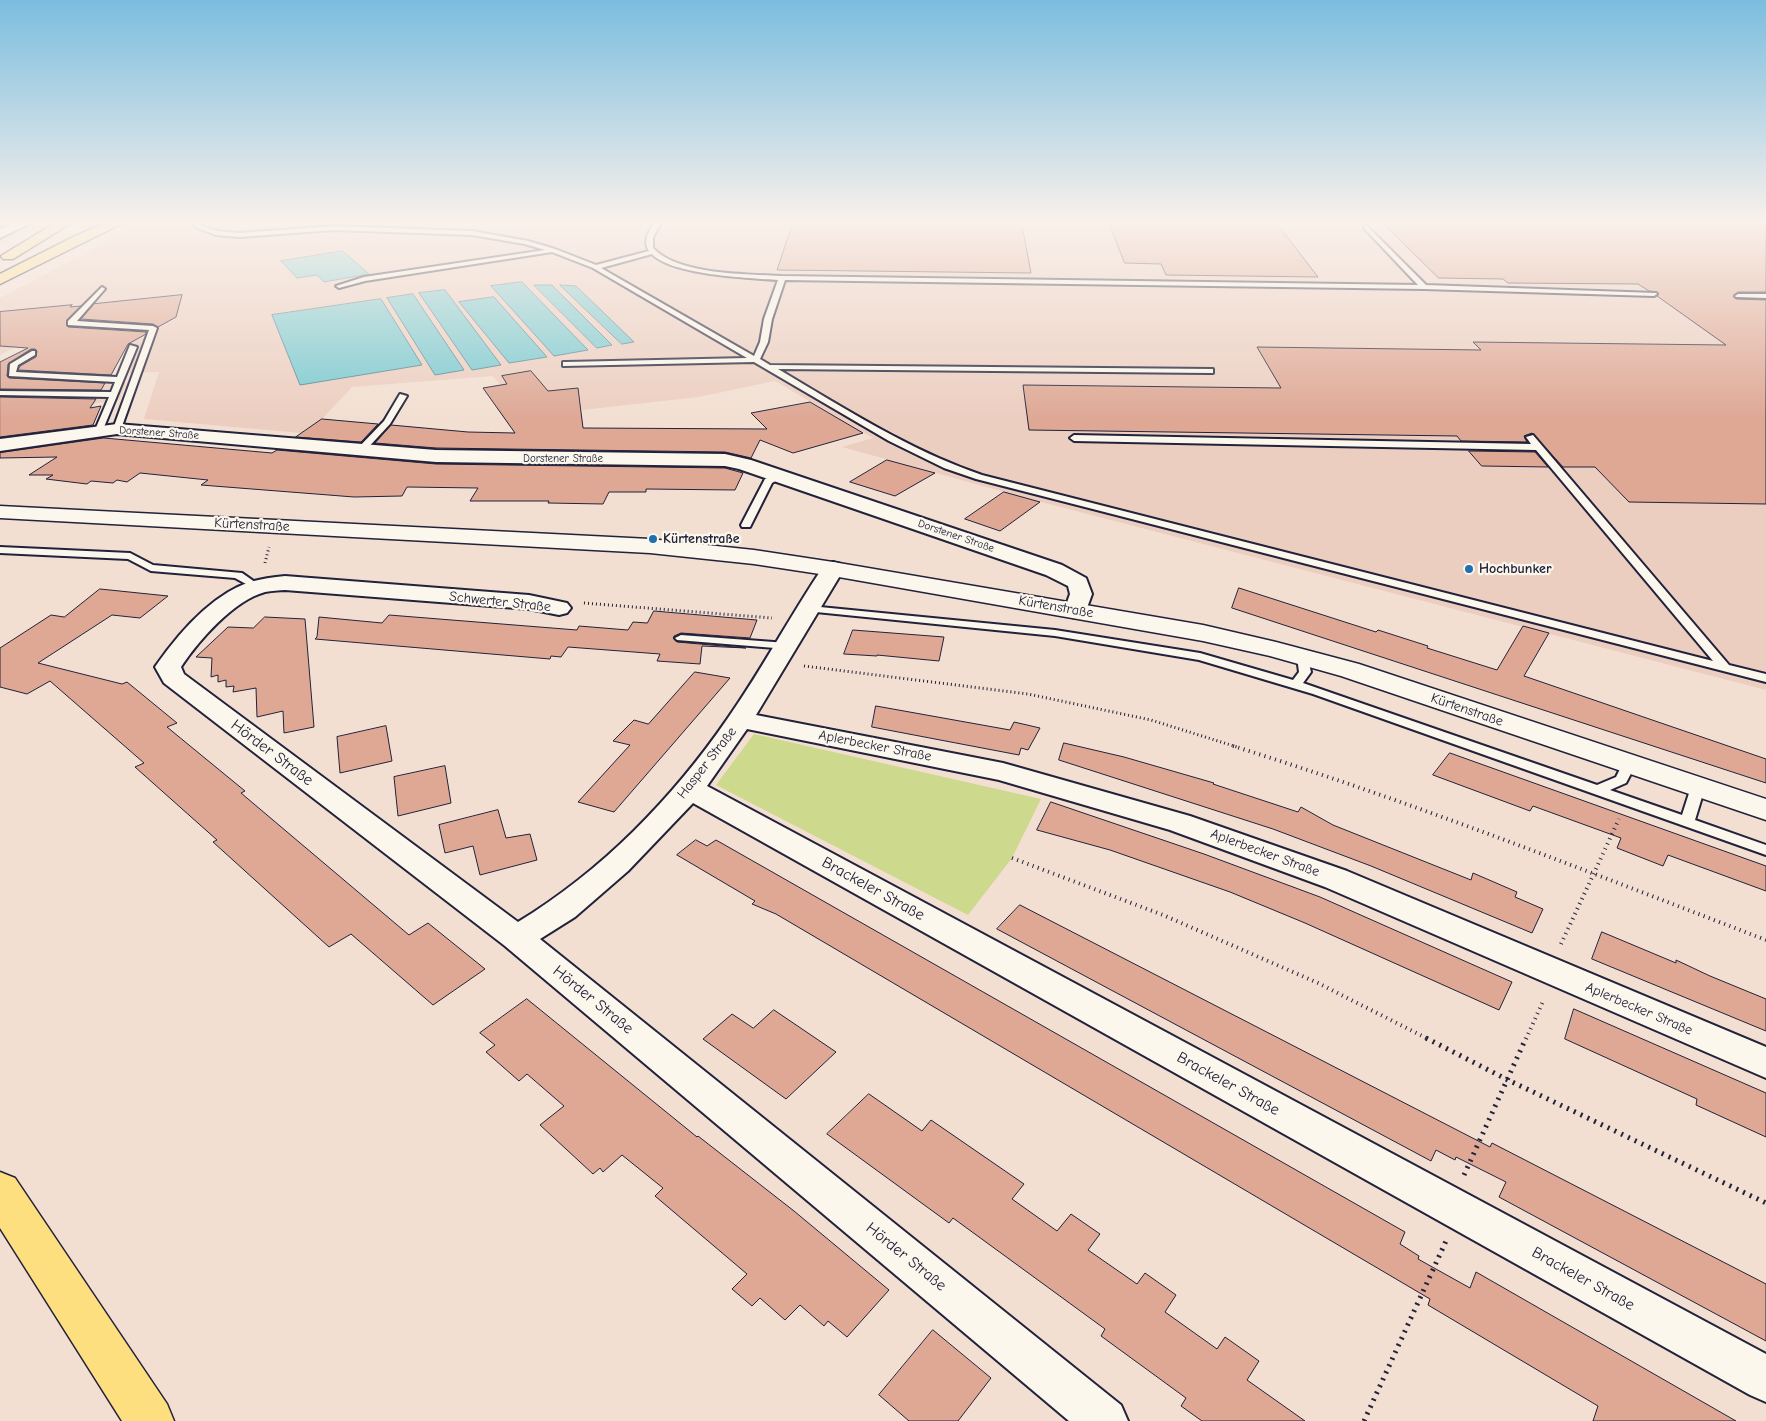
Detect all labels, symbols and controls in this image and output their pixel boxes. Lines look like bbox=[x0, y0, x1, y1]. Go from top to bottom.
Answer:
street label: Dorstener Straße bbox=[119, 424, 199, 442]
street label: Dorstener Straße bbox=[523, 452, 603, 466]
street label: Kürtenstraße bbox=[214, 515, 290, 535]
street label: Dorstener Straße bbox=[916, 517, 996, 555]
place label: Kürtenstraße bbox=[663, 531, 740, 547]
marker: Kürtenstraße bbox=[647, 533, 659, 545]
place label: Hochbunker bbox=[1479, 561, 1552, 577]
marker: Hochbunker bbox=[1463, 563, 1475, 575]
street label: Schwerter Straße bbox=[448, 588, 552, 616]
street label: Kürtenstraße bbox=[1017, 592, 1095, 622]
street label: Kürtenstraße bbox=[1429, 690, 1505, 730]
street label: Hörder Straße bbox=[227, 716, 317, 790]
street label: Hasper Straße bbox=[674, 724, 740, 802]
street label: Aplerbecker Straße bbox=[817, 727, 933, 765]
street label: Aplerbecker Straße bbox=[1208, 825, 1322, 881]
street label: Brackeler Straße bbox=[818, 853, 928, 925]
street label: Hörder Straße bbox=[549, 962, 637, 1038]
street label: Aplerbecker Straße bbox=[1583, 979, 1695, 1039]
street label: Brackeler Straße bbox=[1173, 1048, 1283, 1120]
street label: Hörder Straße bbox=[862, 1219, 950, 1295]
street label: Brackeler Straße bbox=[1528, 1243, 1638, 1315]

